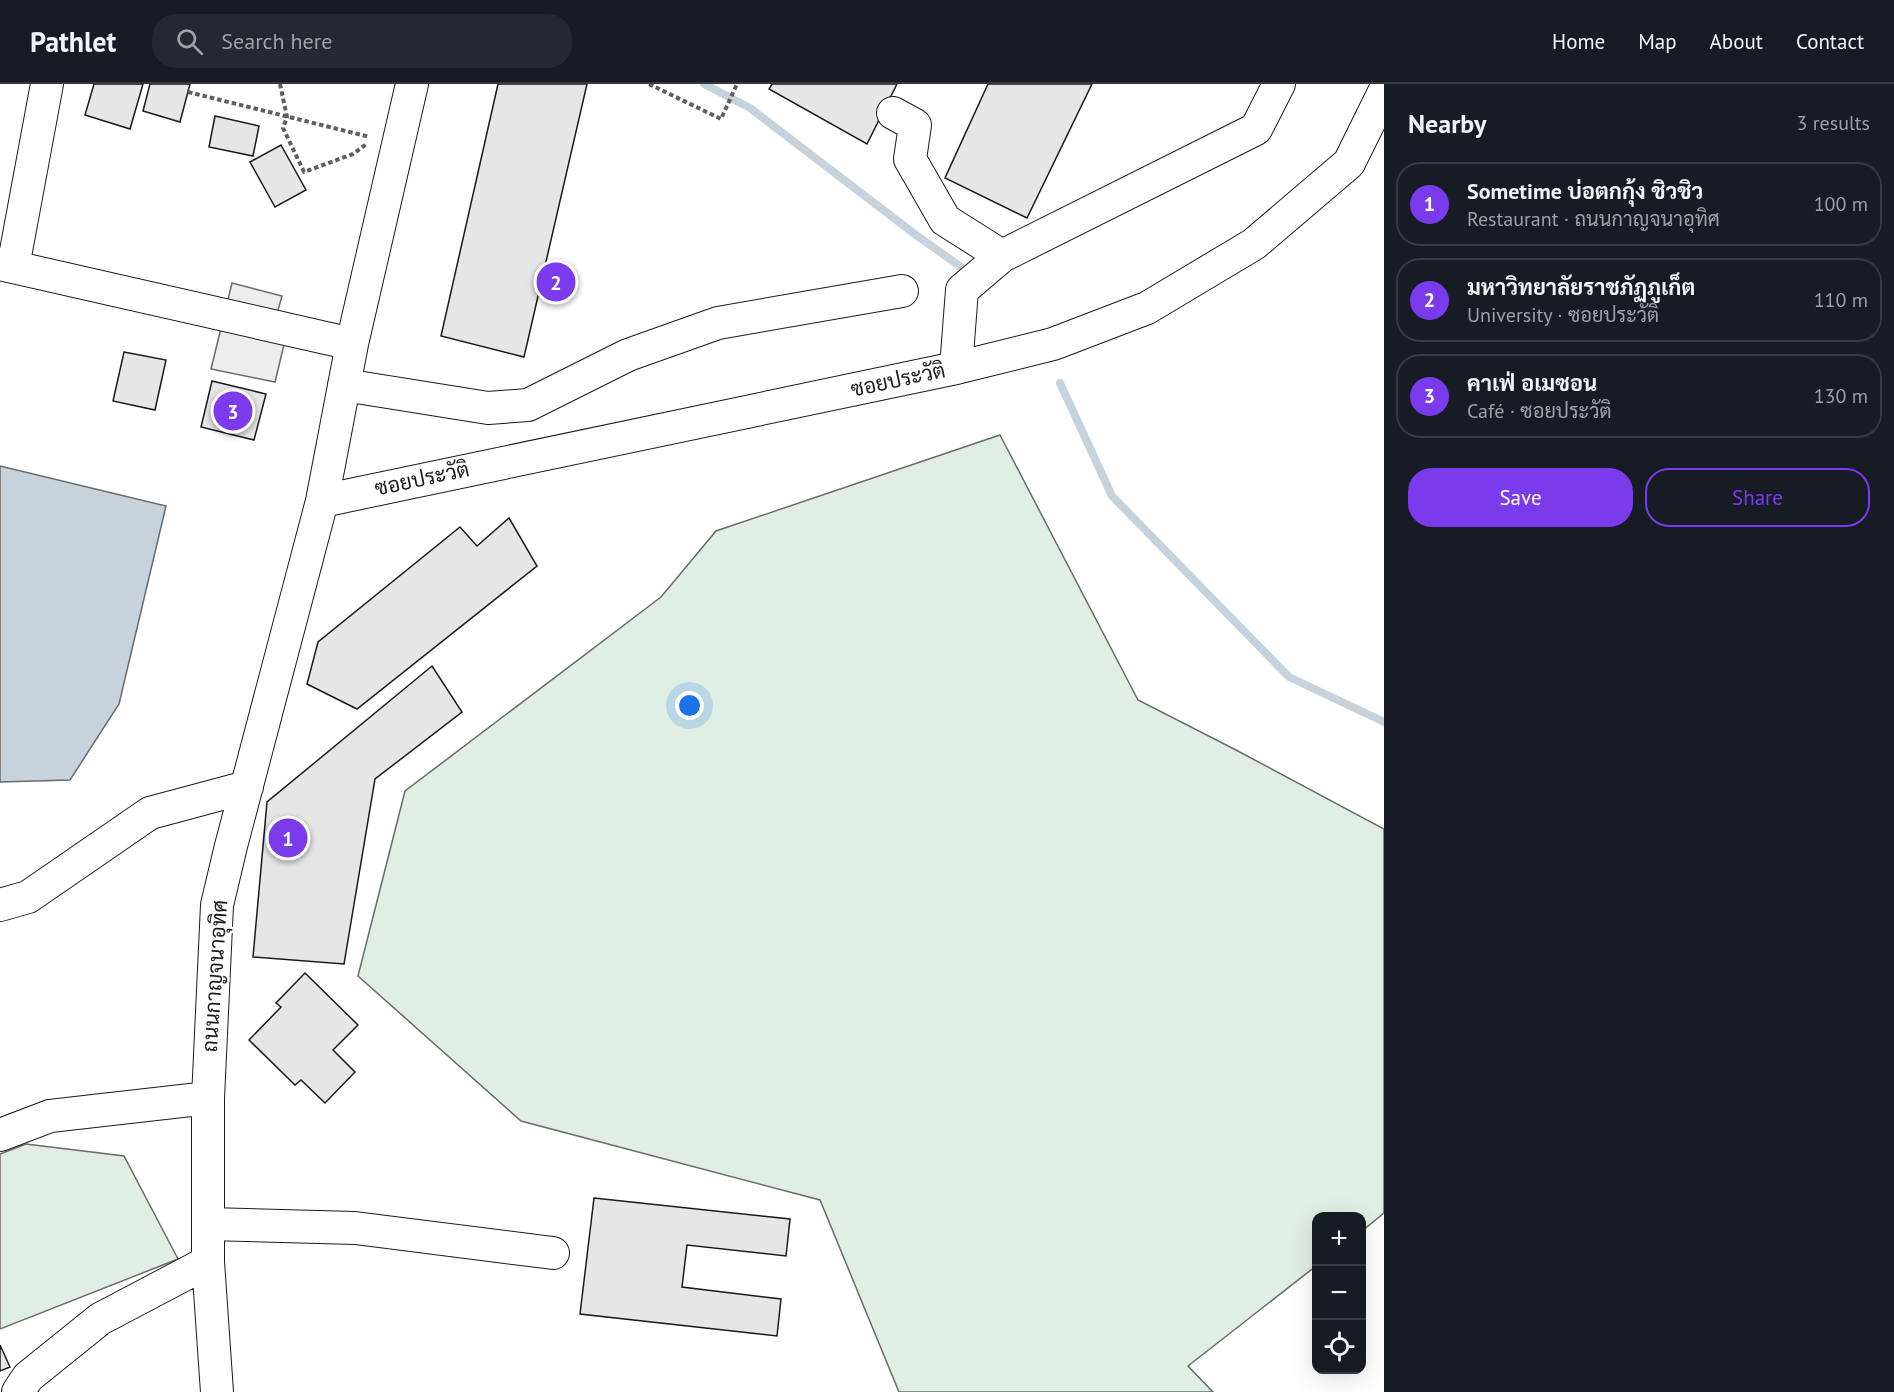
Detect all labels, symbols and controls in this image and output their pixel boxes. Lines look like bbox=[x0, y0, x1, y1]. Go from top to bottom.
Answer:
search box bbox=[152, 14, 572, 68]
text: Pathlet bbox=[30, 23, 116, 60]
icon: search bbox=[173, 25, 206, 58]
text: Search here bbox=[221, 27, 332, 55]
text: Home bbox=[1552, 28, 1605, 55]
text: Map bbox=[1638, 28, 1677, 55]
text: About bbox=[1710, 28, 1763, 55]
text: Contact bbox=[1796, 28, 1864, 55]
text: Nearby bbox=[1408, 107, 1486, 140]
text: 3 results bbox=[1797, 110, 1870, 136]
text: Sometime บ่อตกกุ้ง ชิวชิว bbox=[1467, 177, 1703, 205]
text: 1 bbox=[1424, 191, 1435, 217]
text: 100 m bbox=[1814, 191, 1868, 217]
text: Restaurant · ถนนกาญจนาอุทิศ bbox=[1467, 206, 1720, 232]
pin: 2 bbox=[536, 260, 576, 304]
text: มหาวิทยาลัยราชภัฏภูเก็ต bbox=[1467, 273, 1695, 301]
text: 2 bbox=[1424, 287, 1435, 313]
text: 110 m bbox=[1814, 287, 1868, 313]
text: University · ซอยประวัติ bbox=[1467, 302, 1659, 328]
street label: ซอยประวัติ bbox=[848, 356, 948, 403]
text: คาเฟ่ อเมซอน bbox=[1467, 369, 1597, 397]
text: 3 bbox=[1424, 383, 1435, 409]
text: 130 m bbox=[1814, 383, 1868, 409]
pin: 3 bbox=[214, 388, 252, 434]
text: Café · ซอยประวัติ bbox=[1467, 398, 1612, 424]
street label: ซอยประวัติ bbox=[372, 455, 472, 502]
button: Save bbox=[1408, 468, 1633, 527]
button: Share bbox=[1645, 468, 1870, 527]
your location bbox=[675, 691, 704, 720]
pin: 1 bbox=[268, 816, 308, 861]
street label: ถนนกาญจนาอุทิศ bbox=[196, 899, 234, 1053]
map controls bbox=[1312, 1212, 1366, 1374]
button: + bbox=[1312, 1212, 1366, 1266]
button: − bbox=[1312, 1266, 1366, 1320]
button: locate bbox=[1312, 1320, 1366, 1374]

